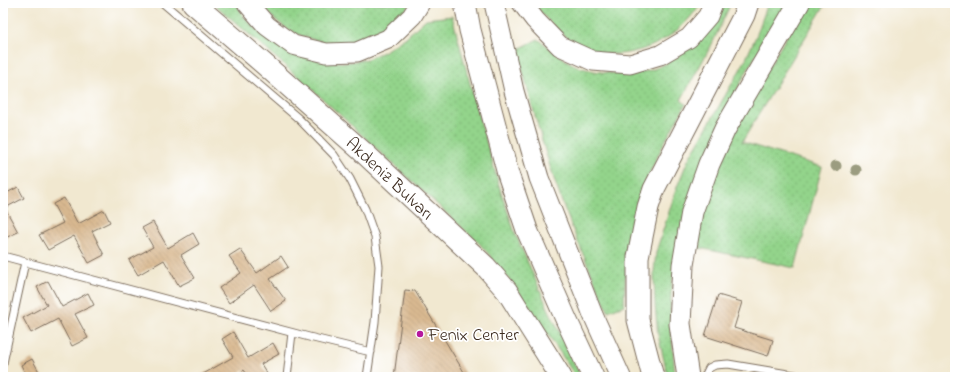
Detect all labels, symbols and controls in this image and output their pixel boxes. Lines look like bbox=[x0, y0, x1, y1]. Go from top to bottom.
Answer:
street label: Akdeniz Bulvarı bbox=[339, 132, 439, 227]
place label: Fenix Center bbox=[427, 323, 519, 349]
marker: Fenix Center bbox=[415, 329, 425, 339]

